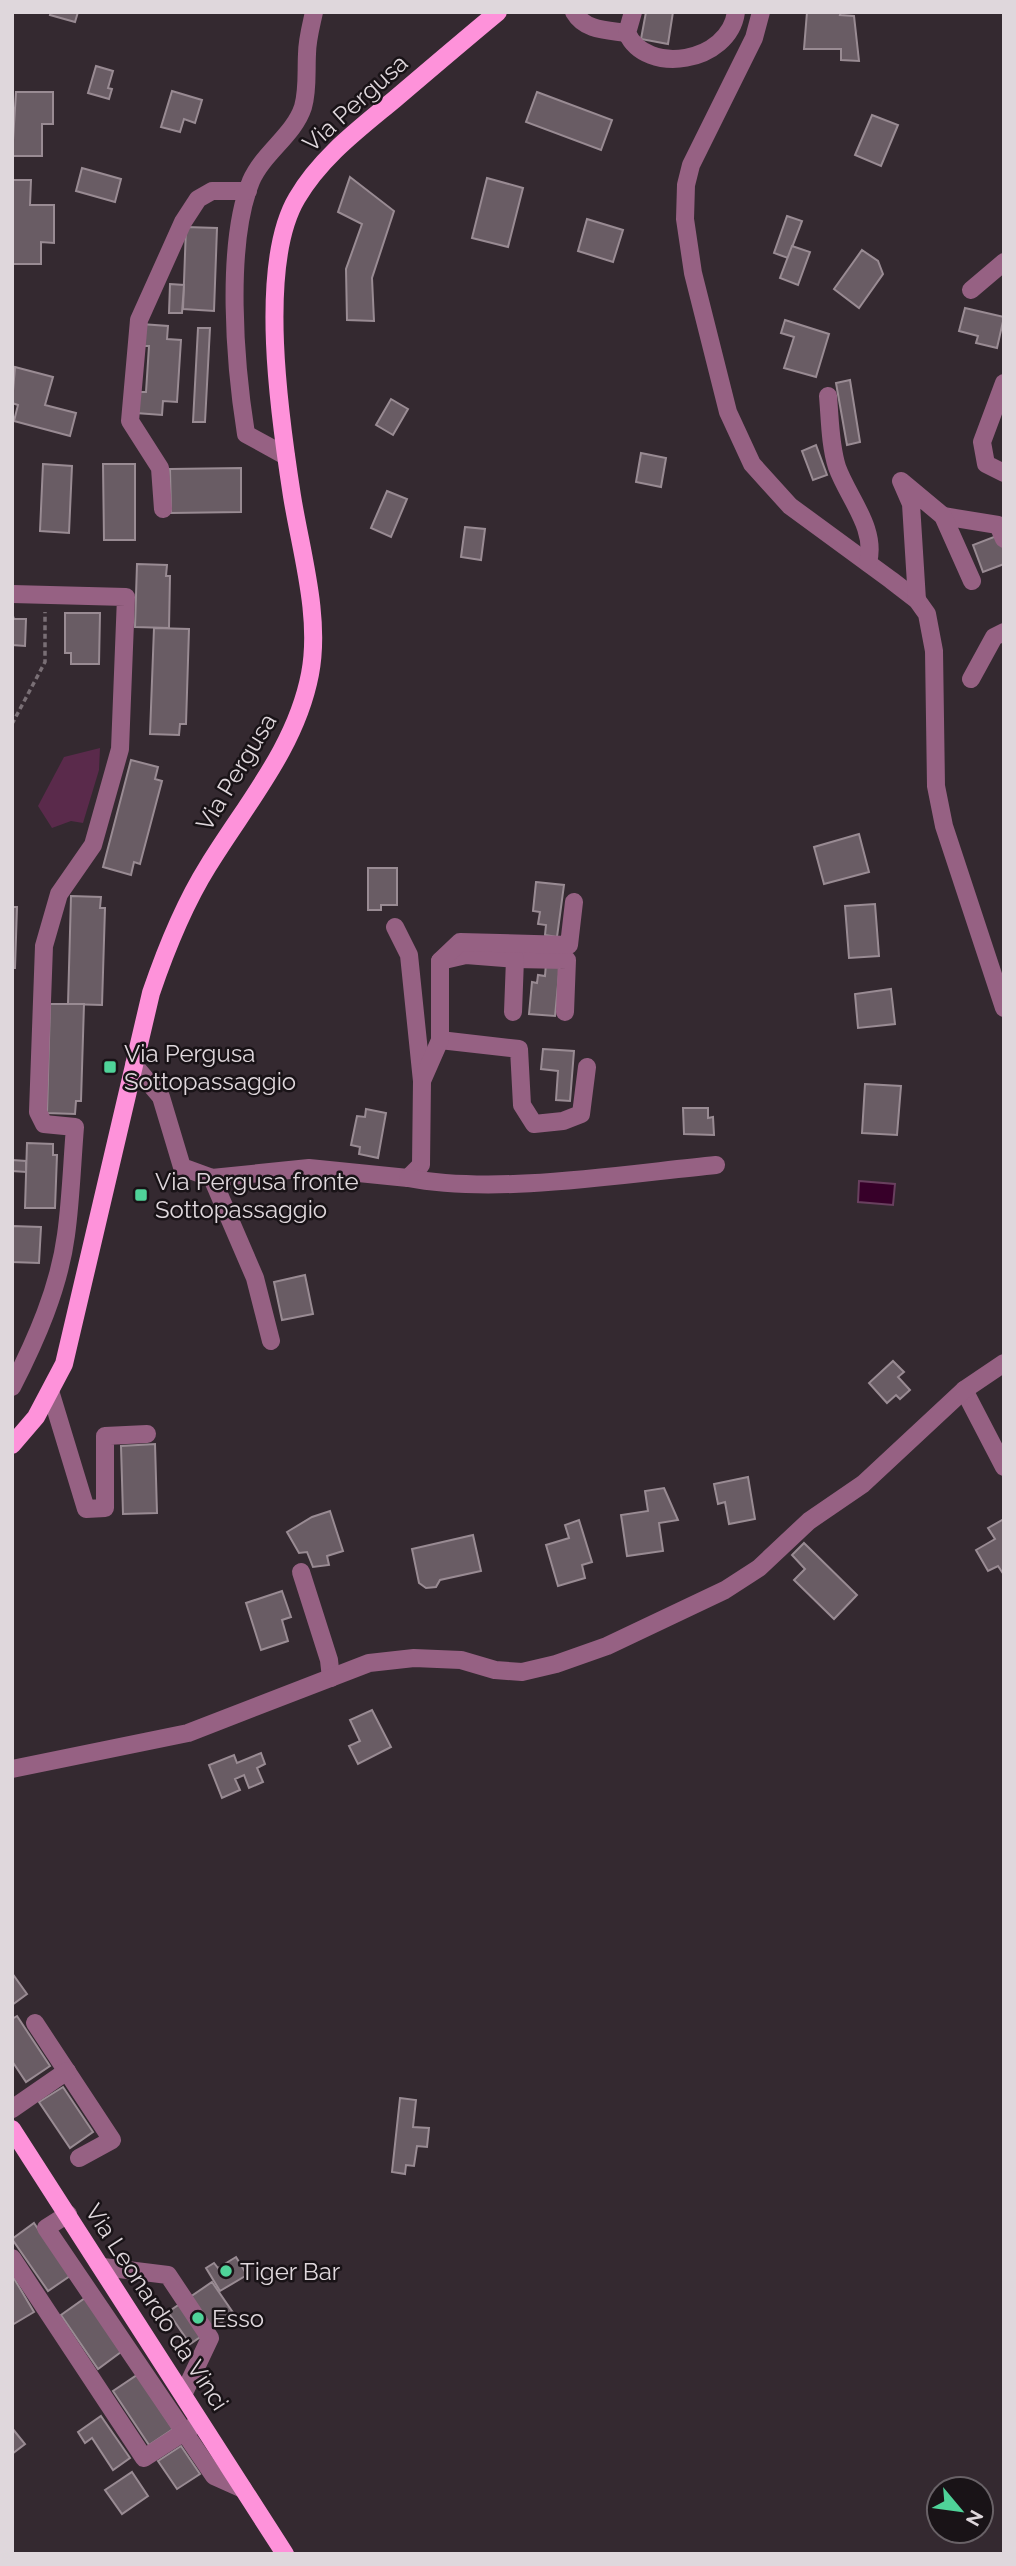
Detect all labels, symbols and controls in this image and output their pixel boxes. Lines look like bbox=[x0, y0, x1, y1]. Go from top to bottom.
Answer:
street label: Via Pergusa bbox=[296, 48, 414, 158]
street label: Via Pergusa bbox=[190, 708, 282, 836]
place label: Via Pergusa Sottopassaggio bbox=[124, 1039, 296, 1096]
marker: Via Pergusa Sottopassaggio bbox=[102, 1059, 118, 1075]
place label: Via Pergusa fronte Sottopassaggio bbox=[155, 1167, 359, 1224]
marker: Via Pergusa fronte Sottopassaggio bbox=[133, 1187, 149, 1203]
street label: Via Leonardo da Vinci bbox=[79, 2198, 235, 2416]
place label: Tiger Bar bbox=[240, 2257, 341, 2286]
marker: Tiger Bar bbox=[218, 2263, 234, 2279]
place label: Esso bbox=[212, 2304, 264, 2333]
marker: Esso bbox=[190, 2310, 206, 2326]
north arrow bbox=[925, 2475, 995, 2545]
text: N bbox=[962, 2507, 988, 2530]

